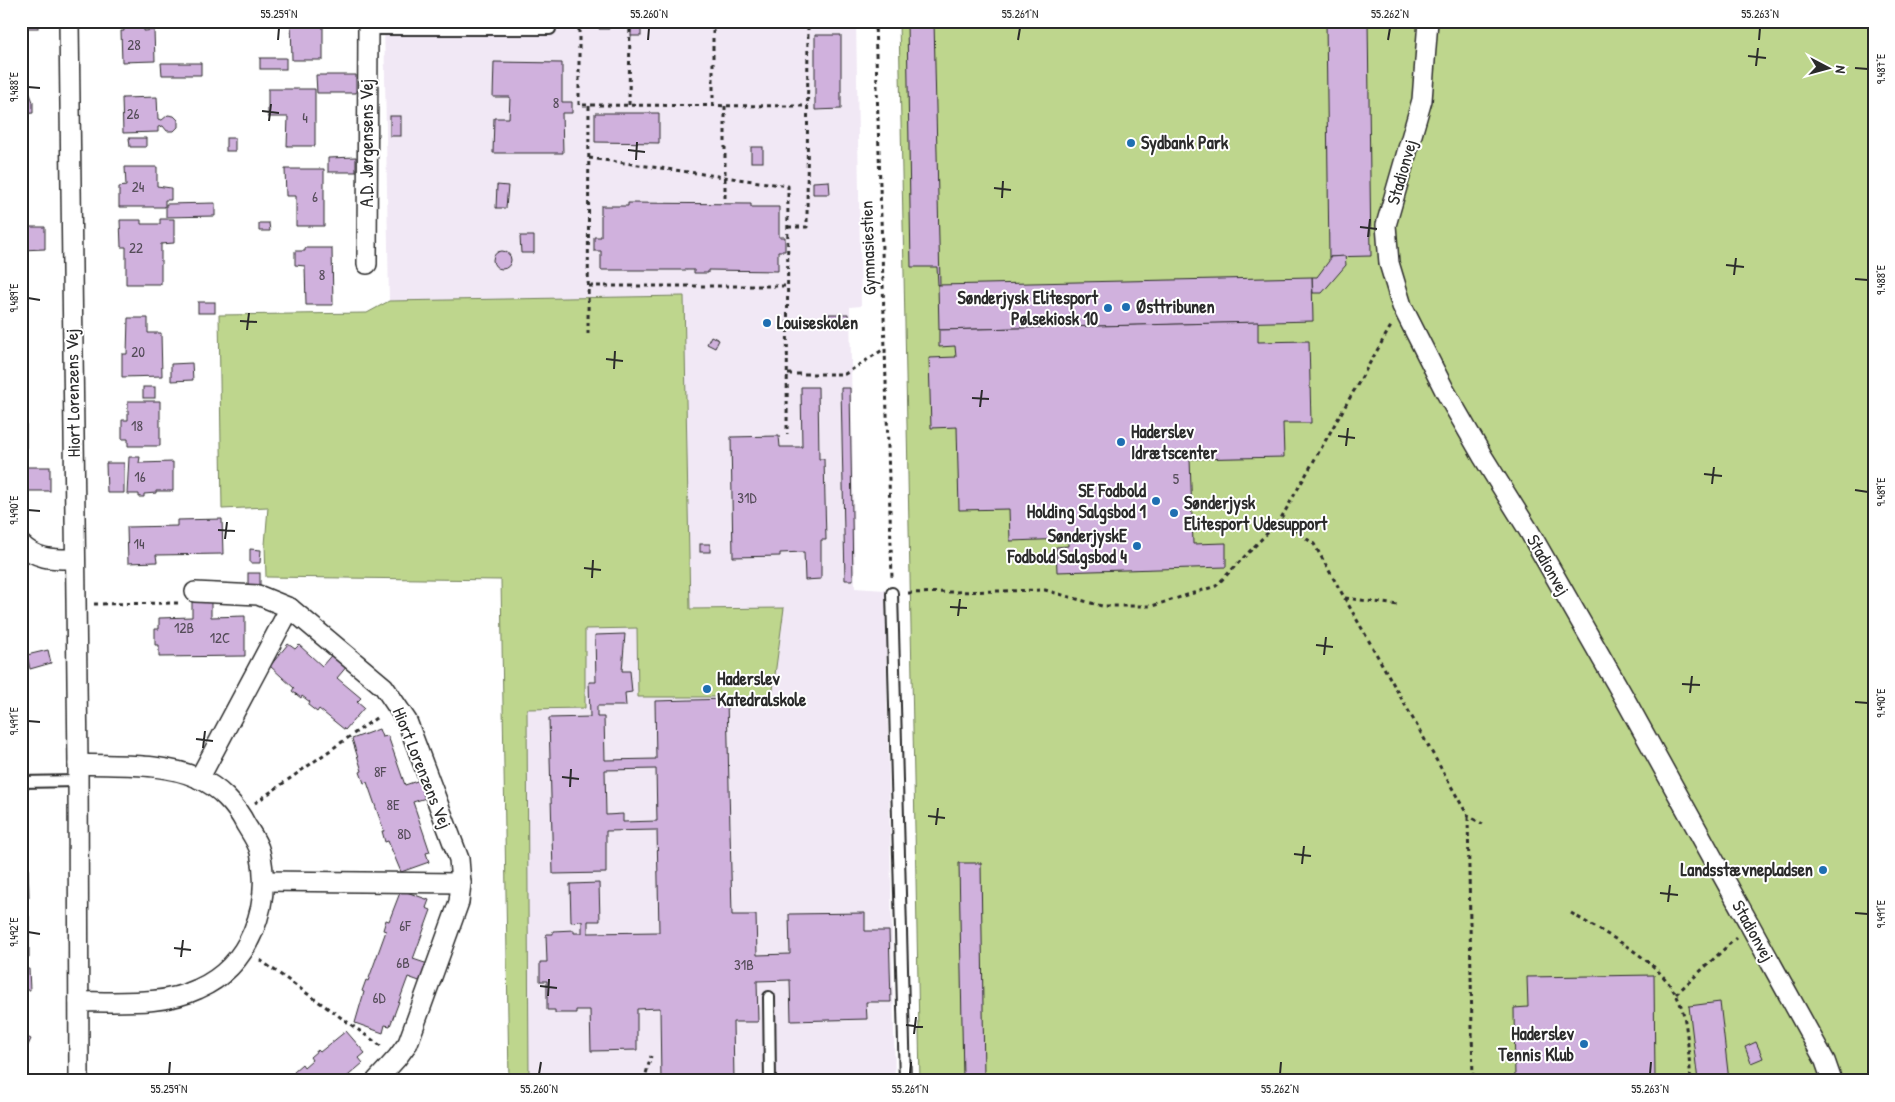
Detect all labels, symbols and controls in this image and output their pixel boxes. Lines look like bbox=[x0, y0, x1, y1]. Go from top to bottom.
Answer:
text: 55.259°N bbox=[261, 5, 297, 22]
text: 55.260°N bbox=[630, 5, 668, 22]
text: 55.261°N bbox=[1002, 5, 1038, 22]
text: 55.262°N bbox=[1371, 5, 1409, 22]
text: 55.263°N bbox=[1741, 5, 1779, 22]
house number: 28 bbox=[127, 34, 141, 55]
north arrow bbox=[1802, 42, 1852, 92]
text: 9.487°E bbox=[1872, 53, 1889, 84]
text: N bbox=[1832, 65, 1851, 75]
text: 9.488°E bbox=[5, 71, 22, 102]
street label: A.D. Jørgensens Vej bbox=[354, 79, 379, 207]
house number: 8 bbox=[553, 92, 559, 113]
house number: 26 bbox=[126, 103, 140, 124]
house number: 4 bbox=[302, 107, 308, 128]
place label: Sydbank Park bbox=[1141, 130, 1229, 156]
street label: Stadionvej bbox=[1380, 136, 1423, 207]
marker: Sydbank Park bbox=[1125, 137, 1137, 149]
house number: 24 bbox=[132, 176, 145, 197]
house number: 6 bbox=[312, 186, 318, 207]
street label: Gymnasiestien bbox=[853, 200, 882, 296]
house number: 22 bbox=[129, 237, 143, 258]
house number: 8 bbox=[319, 264, 325, 285]
text: 9.488°E bbox=[1872, 264, 1889, 295]
text: 9.489°E bbox=[5, 283, 22, 313]
place label: Sønderjysk Elitesport Pølsekiosk 10 bbox=[957, 285, 1099, 331]
place label: Østtribunen bbox=[1136, 294, 1215, 319]
marker: Østtribunen bbox=[1120, 301, 1132, 313]
marker: Sønderjysk Elitesport Pølsekiosk 10 bbox=[1102, 302, 1114, 314]
place label: Louiseskolen bbox=[777, 310, 858, 335]
marker: Louiseskolen bbox=[761, 317, 773, 329]
street label: Hiort Lorenzens Vej bbox=[59, 328, 86, 458]
house number: 20 bbox=[131, 341, 145, 362]
house number: 18 bbox=[131, 415, 143, 436]
place label: Haderslev Idrætscenter bbox=[1131, 419, 1217, 465]
marker: Haderslev Idrætscenter bbox=[1115, 436, 1127, 448]
house number: 16 bbox=[134, 466, 146, 487]
house number: 5 bbox=[1173, 468, 1180, 489]
text: 9.489°E bbox=[1872, 477, 1889, 507]
place label: SE Fodbold Holding Salgsbod 1 bbox=[1027, 478, 1146, 525]
house number: 31D bbox=[737, 487, 758, 508]
place label: Sønderjysk Elitesport Udesupport bbox=[1184, 490, 1328, 537]
text: 9.490°E bbox=[5, 495, 22, 525]
marker: SE Fodbold Holding Salgsbod 1 bbox=[1150, 495, 1162, 507]
marker: Sønderjysk Elitesport Udesupport bbox=[1168, 507, 1180, 519]
place label: SønderjyskE Fodbold Salgsbod 4 bbox=[1007, 523, 1128, 570]
street label: Stadionvej bbox=[1521, 530, 1576, 600]
house number: 14 bbox=[133, 533, 145, 554]
marker: SønderjyskE Fodbold Salgsbod 4 bbox=[1131, 540, 1143, 552]
house number: 12B bbox=[174, 617, 194, 638]
house number: 12C bbox=[210, 627, 230, 648]
place label: Haderslev Katedralskole bbox=[717, 666, 807, 712]
marker: Haderslev Katedralskole bbox=[701, 683, 713, 695]
text: 9.490°E bbox=[1872, 688, 1889, 718]
street label: Hiort Lorenzens Vej bbox=[387, 703, 458, 832]
text: 9.491°E bbox=[5, 706, 22, 735]
house number: 8F bbox=[374, 761, 386, 782]
house number: 8E bbox=[386, 794, 400, 815]
house number: 8D bbox=[397, 823, 412, 844]
place label: Landsstævnepladsen bbox=[1680, 857, 1813, 883]
marker: Landsstævnepladsen bbox=[1817, 864, 1829, 876]
street label: Stadionvej bbox=[1726, 896, 1781, 966]
text: 9.491°E bbox=[1872, 899, 1889, 928]
house number: 6F bbox=[399, 915, 411, 936]
text: 9.492°E bbox=[5, 917, 22, 947]
house number: 6B bbox=[396, 952, 410, 973]
house number: 31B bbox=[734, 954, 754, 975]
house number: 6D bbox=[372, 987, 386, 1008]
place label: Haderslev Tennis Klub bbox=[1497, 1021, 1575, 1067]
marker: Haderslev Tennis Klub bbox=[1578, 1038, 1590, 1050]
text: 55.259°N bbox=[151, 1080, 187, 1097]
text: 55.260°N bbox=[520, 1080, 558, 1097]
text: 55.261°N bbox=[892, 1080, 928, 1097]
text: 55.262°N bbox=[1261, 1080, 1299, 1097]
text: 55.263°N bbox=[1631, 1080, 1669, 1097]

